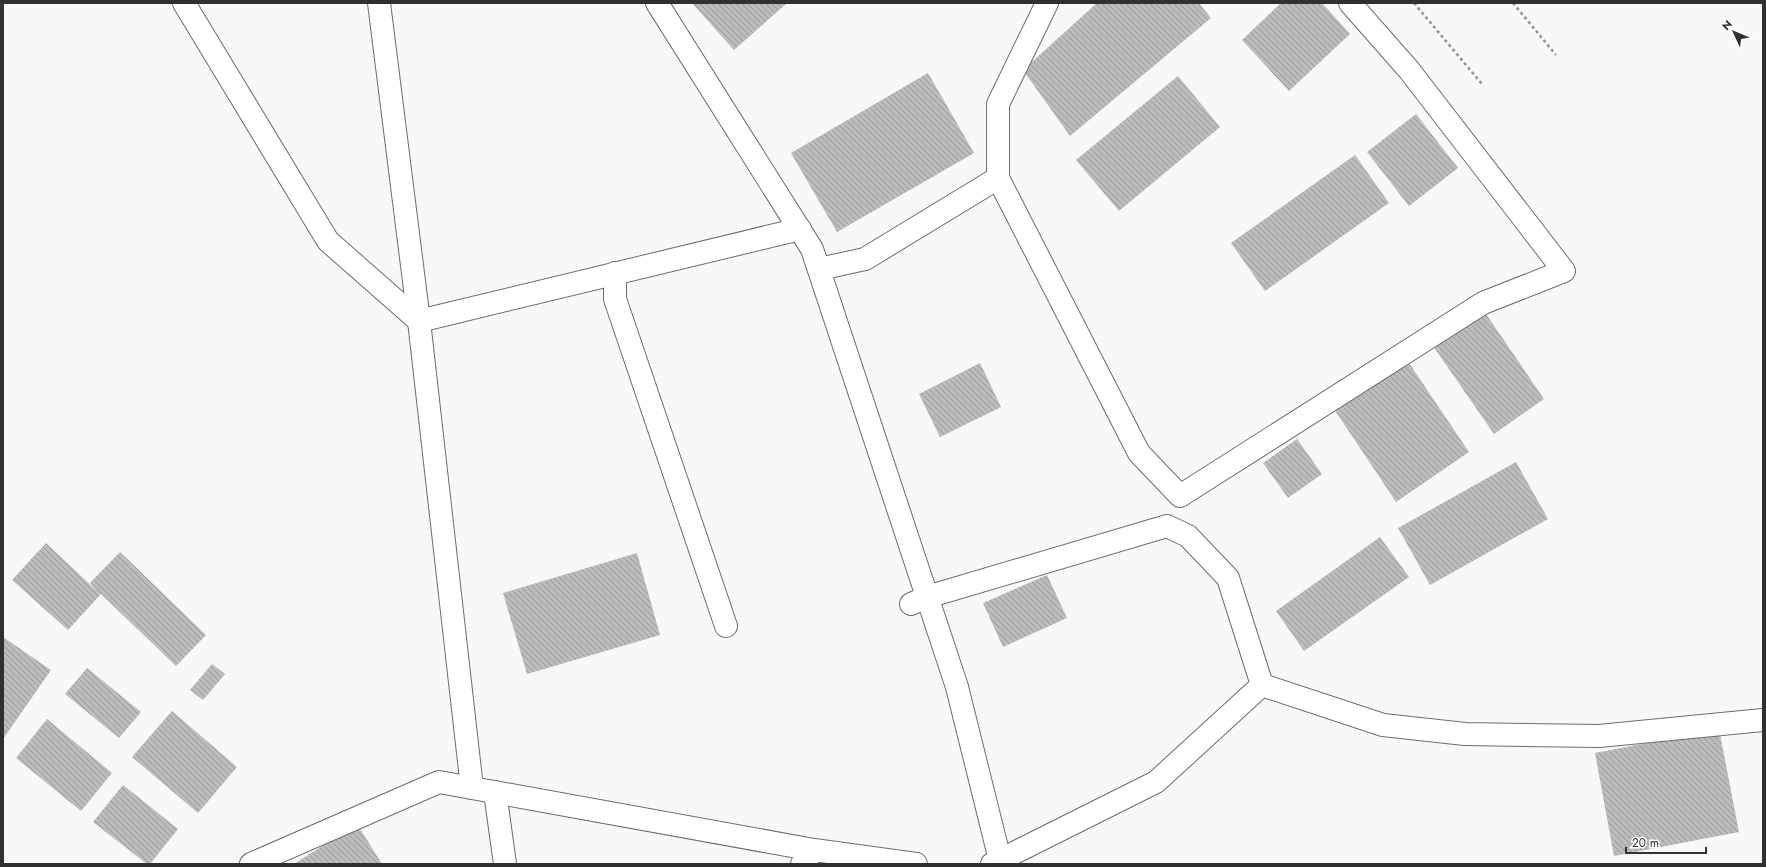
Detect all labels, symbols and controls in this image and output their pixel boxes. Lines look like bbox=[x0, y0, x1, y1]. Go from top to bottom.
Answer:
north arrow bbox=[1714, 12, 1754, 52]
text: N bbox=[1718, 16, 1736, 34]
scale bar bbox=[1626, 829, 1706, 855]
text: 20 m bbox=[1632, 834, 1659, 852]

